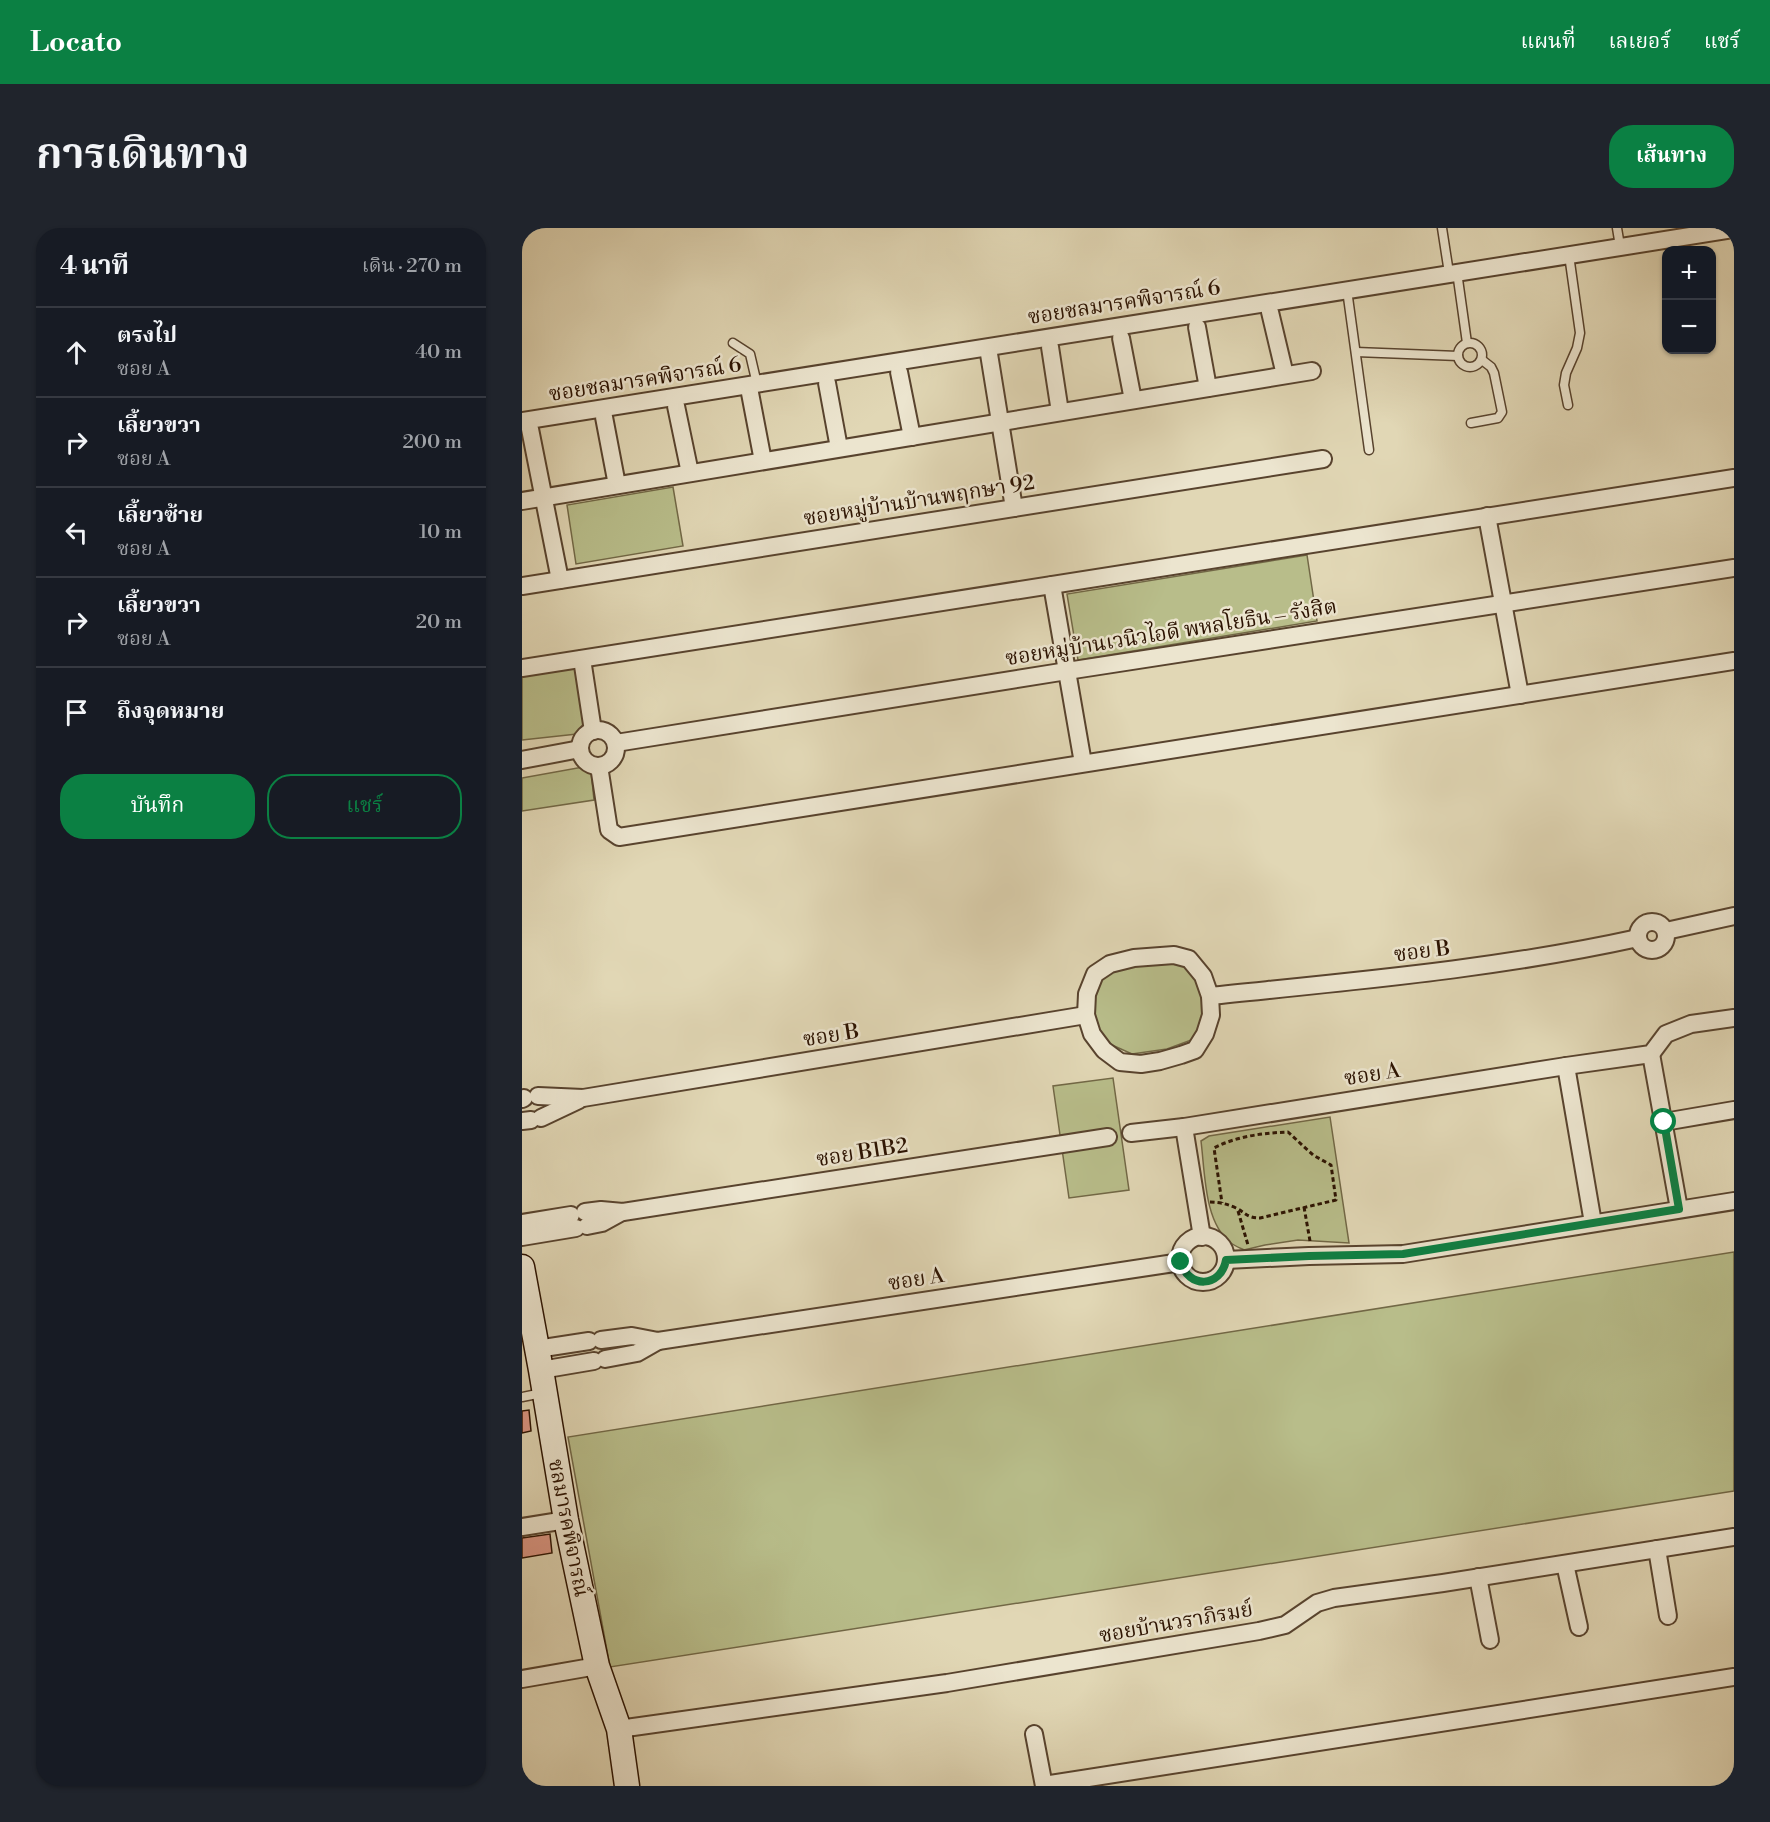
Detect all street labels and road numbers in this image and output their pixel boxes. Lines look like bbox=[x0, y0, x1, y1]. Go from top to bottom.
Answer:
street label: ซอยชลมารคพิจารณ์ 6 bbox=[1026, 274, 1222, 331]
street label: ซอยชลมารคพิจารณ์ 6 bbox=[547, 351, 743, 408]
street label: ซอยหมู่บ้านบ้านพฤกษา 92 bbox=[802, 470, 1037, 532]
street label: ซอยหมู่บ้านเวนิวไอดี พหลโยธิน – รังสิต bbox=[1003, 591, 1339, 672]
street label: ซอย B bbox=[1392, 936, 1452, 968]
street label: ซอย B bbox=[801, 1019, 861, 1053]
street label: ซอย A bbox=[1342, 1058, 1403, 1092]
street label: ซอย B1B2 bbox=[814, 1133, 910, 1173]
street label: ซอย A bbox=[886, 1263, 947, 1297]
street label: ชลมารคพิจารณ์ bbox=[542, 1457, 595, 1599]
street label: ซอยบ้านวราภิรมย์ bbox=[1097, 1596, 1255, 1649]

